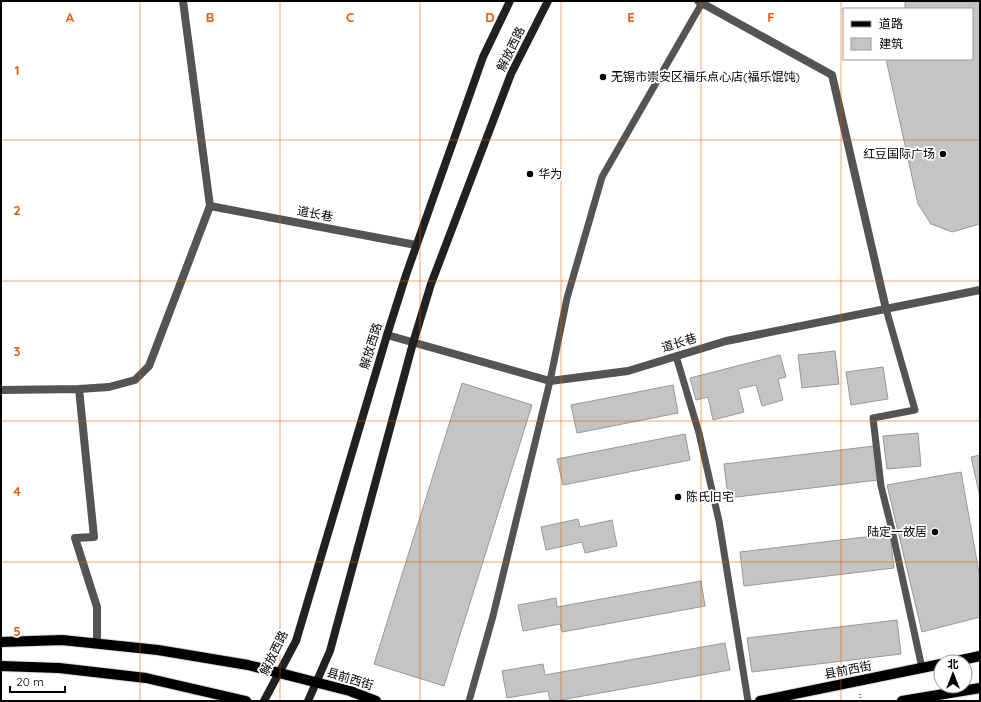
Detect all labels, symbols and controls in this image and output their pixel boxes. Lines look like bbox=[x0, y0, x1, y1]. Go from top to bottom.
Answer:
legend bbox=[843, 8, 973, 60]
text: A bbox=[66, 9, 75, 25]
text: B bbox=[206, 9, 214, 25]
text: C bbox=[346, 9, 354, 25]
text: D bbox=[485, 9, 495, 25]
text: E bbox=[627, 9, 635, 25]
text: F bbox=[767, 9, 775, 25]
text: 道路 bbox=[879, 16, 903, 31]
street label: 解放西路 bbox=[493, 24, 528, 74]
text: 建筑 bbox=[879, 36, 903, 51]
text: 1 bbox=[14, 62, 20, 78]
place label: 无锡市崇安区福乐点心店(福乐馄饨) bbox=[611, 69, 800, 84]
marker: 无锡市崇安区福乐点心店(福乐馄饨) bbox=[598, 72, 608, 82]
place label: 红豆国际广场 bbox=[863, 146, 935, 161]
marker: 红豆国际广场 bbox=[938, 149, 948, 159]
place label: 华为 bbox=[538, 166, 562, 181]
marker: 华为 bbox=[525, 169, 535, 179]
text: 2 bbox=[13, 202, 21, 218]
street label: 道长巷 bbox=[296, 203, 334, 224]
street label: 解放西路 bbox=[356, 321, 385, 371]
street label: 道长巷 bbox=[659, 330, 698, 355]
text: 3 bbox=[14, 343, 21, 359]
text: 4 bbox=[13, 483, 21, 499]
place label: 陈氏旧宅 bbox=[686, 489, 734, 504]
marker: 陈氏旧宅 bbox=[673, 492, 683, 502]
place label: 陆定一故居 bbox=[867, 524, 927, 539]
marker: 陆定一故居 bbox=[930, 527, 940, 537]
text: 5 bbox=[13, 623, 21, 639]
street label: 解放西路 bbox=[256, 628, 291, 678]
north arrow bbox=[933, 654, 973, 694]
text: 北 bbox=[948, 657, 959, 671]
street label: 县前西街 bbox=[823, 658, 873, 681]
street label: 县前西街 bbox=[325, 664, 375, 693]
scale bar bbox=[10, 668, 65, 694]
text: 20 m bbox=[16, 674, 44, 689]

